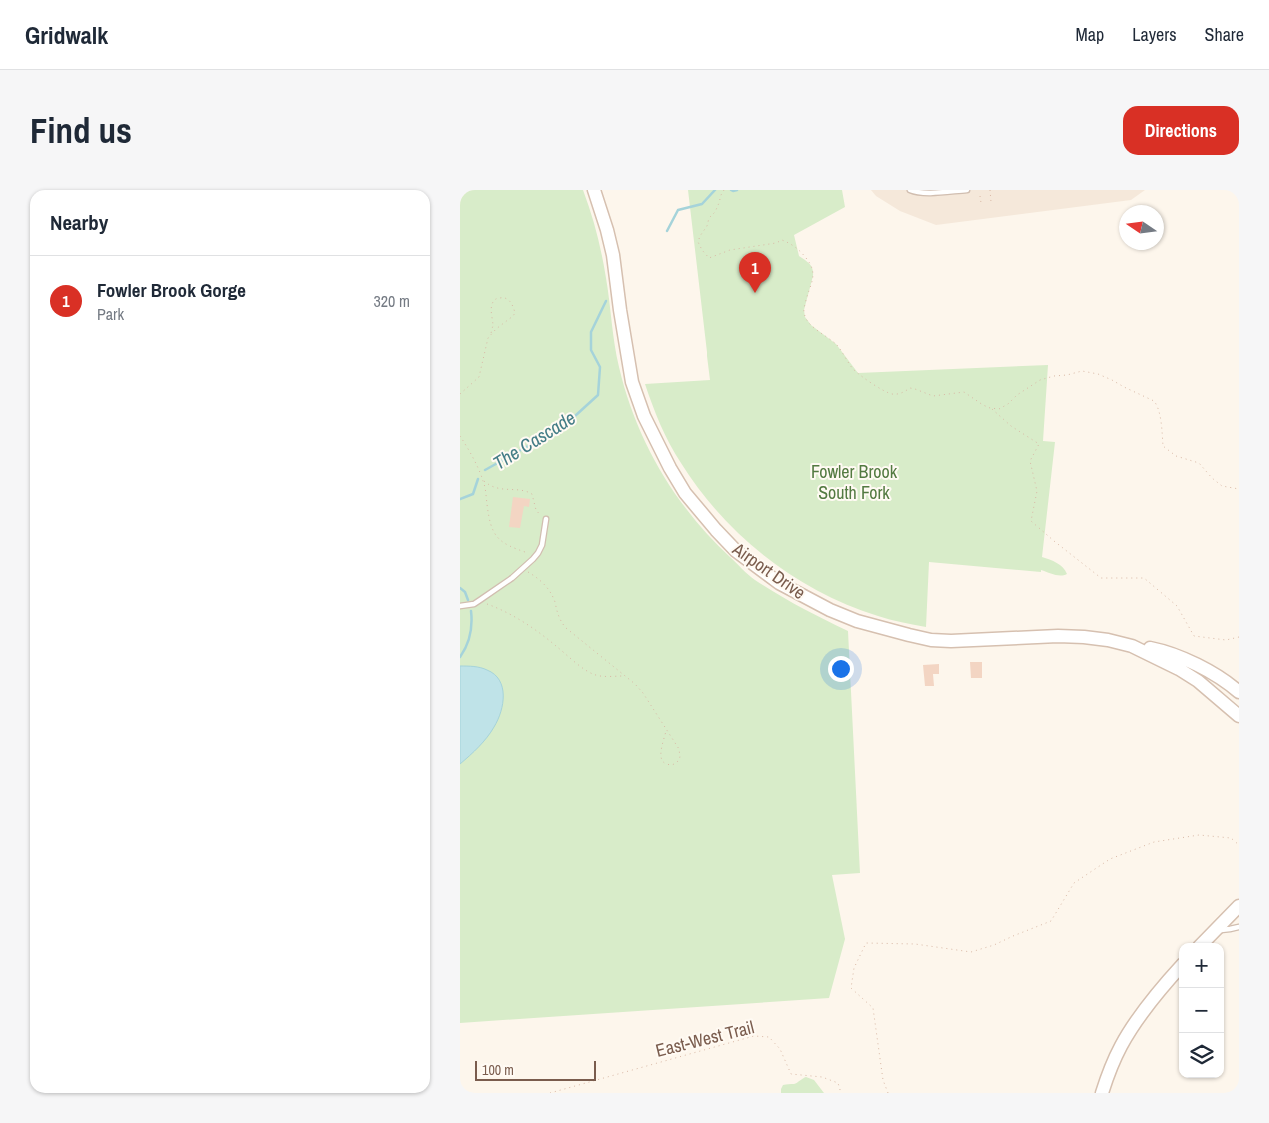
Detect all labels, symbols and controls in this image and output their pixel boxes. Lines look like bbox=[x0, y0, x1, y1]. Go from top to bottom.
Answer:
text: Gridwalk bbox=[25, 19, 108, 51]
text: Map bbox=[1076, 22, 1104, 47]
text: Layers bbox=[1132, 22, 1177, 47]
text: Share bbox=[1205, 22, 1244, 47]
button: Directions bbox=[1123, 106, 1239, 155]
text: Find us bbox=[30, 107, 132, 154]
north arrow bbox=[1119, 205, 1164, 250]
text: Nearby bbox=[50, 208, 108, 237]
pin: 1 bbox=[739, 252, 771, 293]
text: Fowler Brook Gorge bbox=[97, 277, 246, 303]
text: 1 bbox=[62, 290, 70, 312]
text: 320 m bbox=[374, 290, 410, 312]
text: Park bbox=[97, 303, 124, 325]
water label: The Cascade bbox=[488, 404, 580, 476]
park label: Fowler Brook South Fork bbox=[811, 459, 898, 505]
street label: Airport Drive bbox=[727, 536, 811, 605]
your location bbox=[828, 656, 854, 682]
map controls bbox=[1179, 943, 1224, 1078]
button: + bbox=[1179, 943, 1224, 988]
button: − bbox=[1179, 988, 1224, 1033]
street label: East-West Trail bbox=[653, 1014, 757, 1063]
button: layers bbox=[1179, 1033, 1224, 1078]
scale bar bbox=[475, 1058, 596, 1081]
text: 100 m bbox=[482, 1061, 514, 1079]

